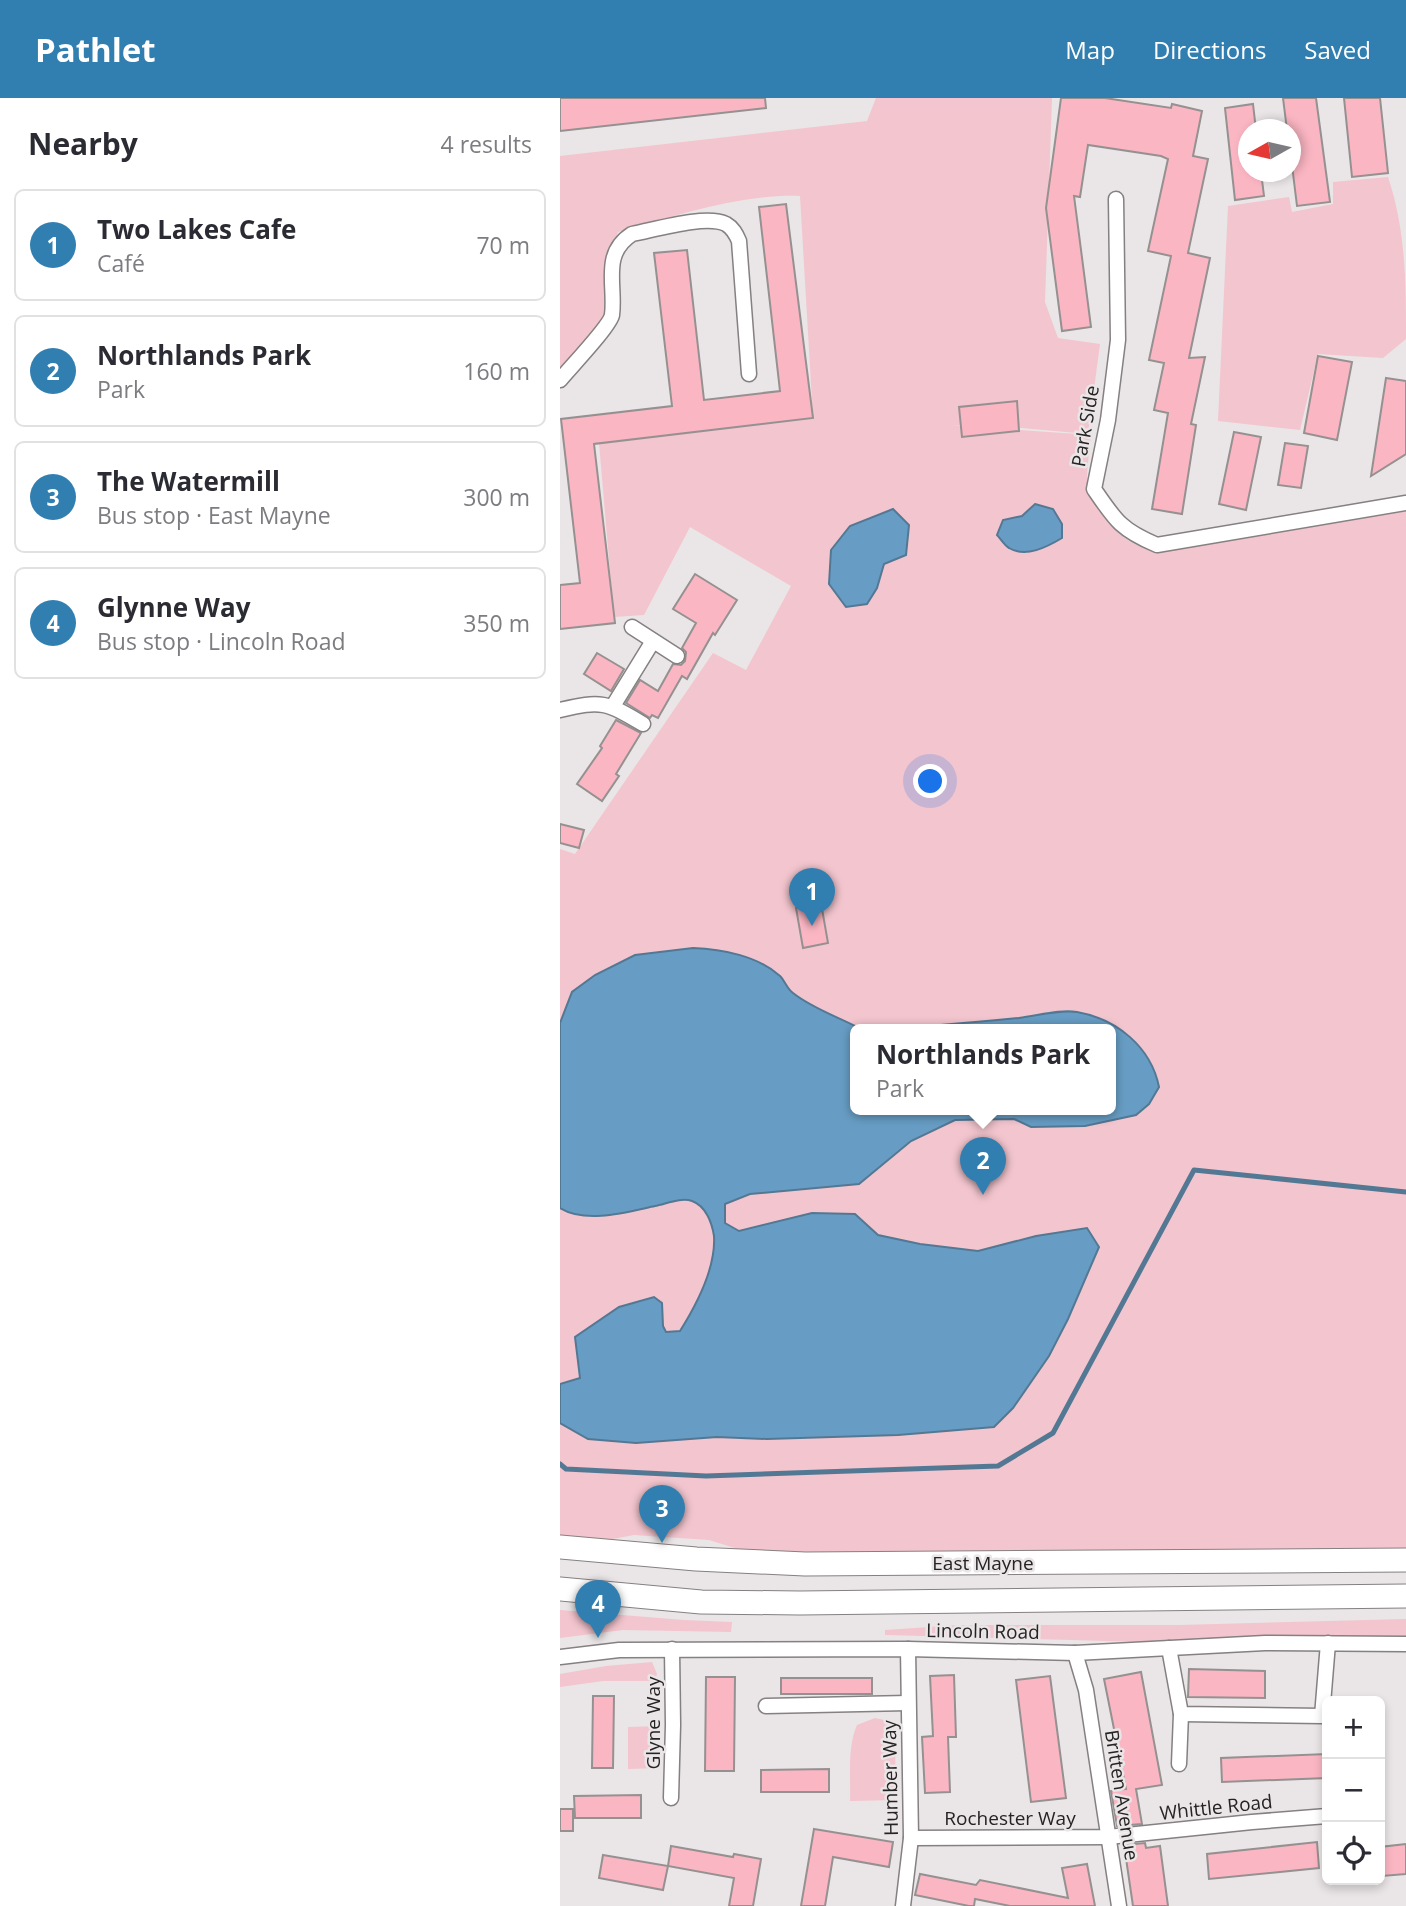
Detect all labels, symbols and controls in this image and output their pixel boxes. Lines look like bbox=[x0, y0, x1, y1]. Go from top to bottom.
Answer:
text: Pathlet bbox=[35, 27, 156, 72]
text: Map bbox=[1065, 33, 1115, 66]
text: Directions bbox=[1153, 33, 1266, 66]
text: Saved bbox=[1304, 33, 1371, 66]
north arrow bbox=[1238, 119, 1301, 182]
text: Nearby bbox=[28, 123, 138, 164]
text: 4 results bbox=[441, 128, 532, 160]
text: Two Lakes Cafe bbox=[97, 211, 296, 247]
text: 1 bbox=[46, 229, 60, 261]
text: 70 m bbox=[476, 229, 530, 261]
text: Café bbox=[97, 247, 145, 279]
text: Northlands Park bbox=[97, 337, 311, 373]
text: 2 bbox=[46, 355, 60, 387]
text: 160 m bbox=[463, 355, 530, 387]
text: Park bbox=[97, 373, 145, 405]
street label: Park Side bbox=[1065, 383, 1105, 469]
text: The Watermill bbox=[97, 463, 280, 499]
text: 3 bbox=[46, 481, 60, 513]
text: 300 m bbox=[463, 481, 530, 513]
text: Bus stop · East Mayne bbox=[97, 499, 331, 531]
text: Glynne Way bbox=[97, 589, 250, 625]
text: 4 bbox=[46, 607, 60, 639]
text: 350 m bbox=[463, 607, 530, 639]
text: Bus stop · Lincoln Road bbox=[97, 625, 346, 657]
your location bbox=[913, 764, 947, 798]
pin: 1 bbox=[789, 868, 835, 926]
popup bbox=[850, 1024, 1116, 1115]
text: Northlands Park bbox=[876, 1036, 1090, 1072]
text: Park bbox=[876, 1072, 924, 1104]
pin: 2 bbox=[960, 1137, 1006, 1195]
pin: 3 bbox=[639, 1485, 685, 1543]
street label: East Mayne bbox=[932, 1550, 1034, 1576]
pin: 4 bbox=[575, 1580, 621, 1638]
street label: Lincoln Road bbox=[926, 1617, 1040, 1645]
street label: Glyne Way bbox=[640, 1676, 666, 1770]
map controls bbox=[1322, 1696, 1385, 1885]
button: + bbox=[1322, 1696, 1385, 1759]
street label: Humber Way bbox=[876, 1719, 904, 1836]
street label: Britten Avenue bbox=[1099, 1728, 1145, 1862]
button: − bbox=[1322, 1759, 1385, 1822]
street label: Whittle Road bbox=[1158, 1788, 1274, 1826]
street label: Rochester Way bbox=[944, 1805, 1076, 1831]
button: locate bbox=[1322, 1822, 1385, 1885]

